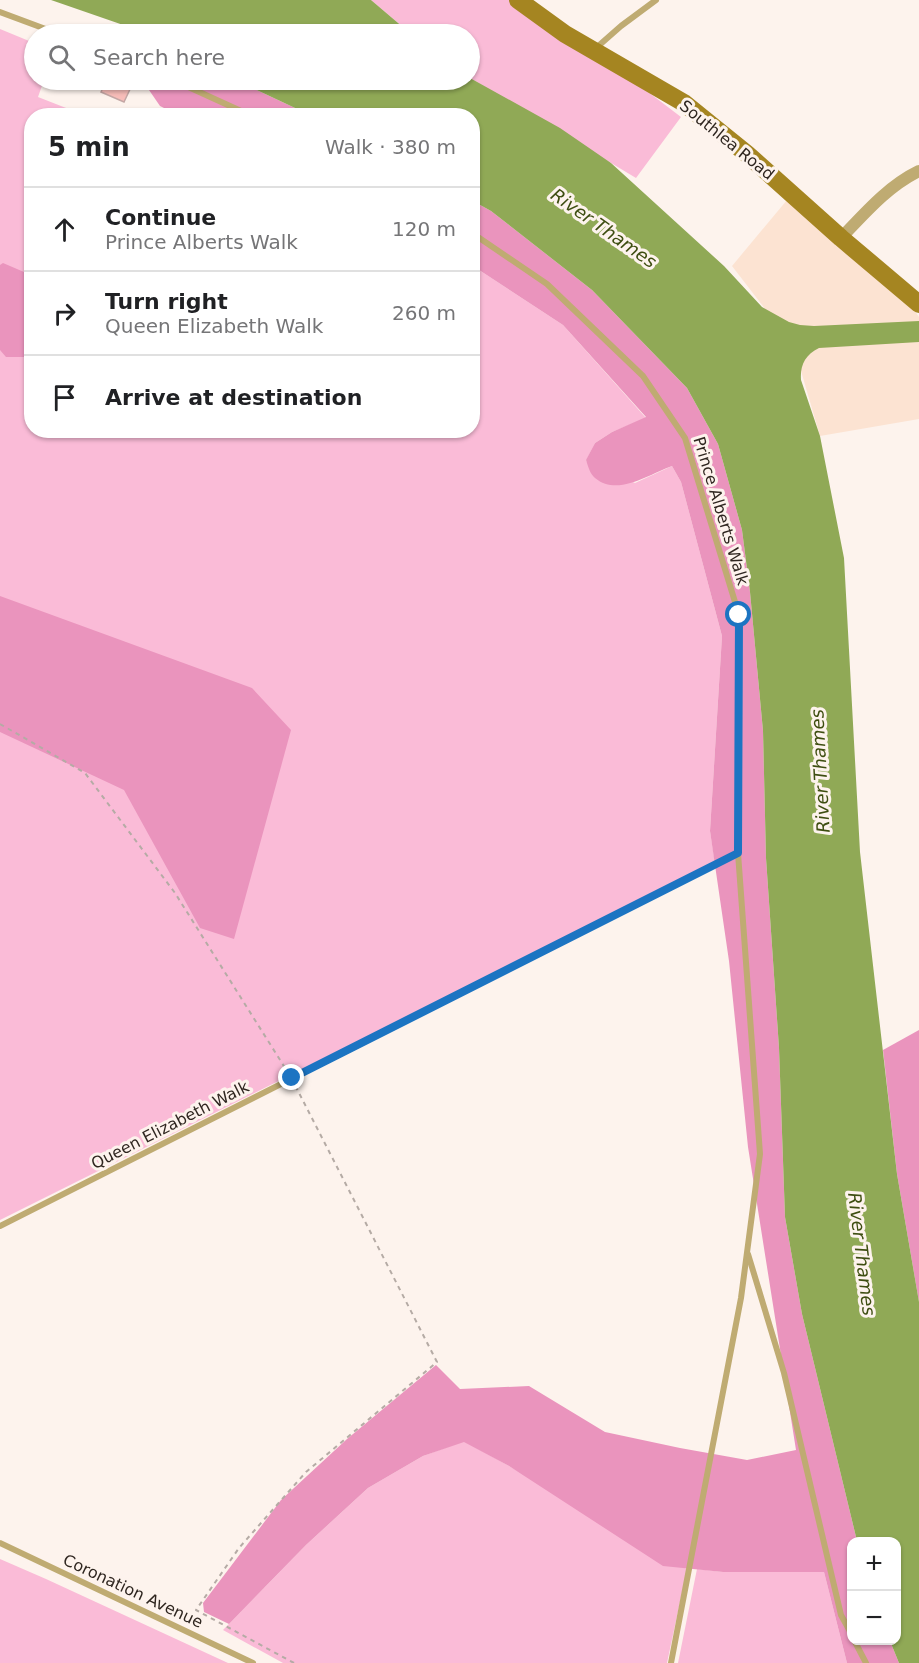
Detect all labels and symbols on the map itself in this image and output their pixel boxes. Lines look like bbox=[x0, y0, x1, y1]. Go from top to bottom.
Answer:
street label: Southlea Road bbox=[676, 96, 778, 184]
water label: River Thames bbox=[547, 184, 661, 272]
street label: Prince Alberts Walk bbox=[689, 434, 753, 588]
route start bbox=[725, 601, 751, 627]
water label: River Thames bbox=[806, 709, 834, 833]
route end bbox=[278, 1064, 304, 1090]
street label: Queen Elizabeth Walk bbox=[88, 1077, 253, 1173]
water label: River Thames bbox=[844, 1191, 880, 1317]
street label: Coronation Avenue bbox=[60, 1550, 206, 1632]

